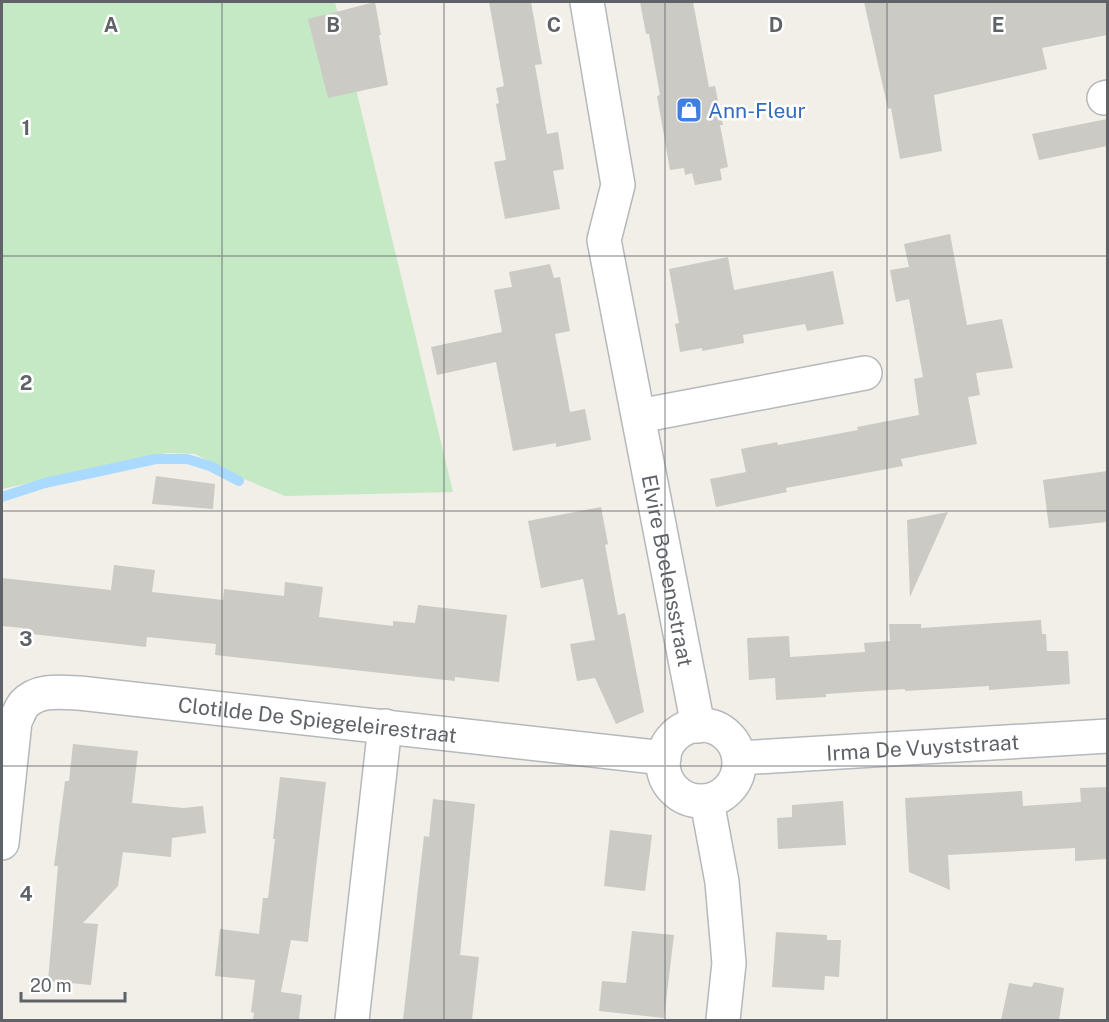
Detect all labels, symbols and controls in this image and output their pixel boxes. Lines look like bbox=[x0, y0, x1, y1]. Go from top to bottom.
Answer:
text: A bbox=[104, 13, 118, 37]
text: B bbox=[326, 13, 340, 37]
text: C bbox=[547, 13, 561, 37]
text: D bbox=[769, 13, 783, 37]
text: E bbox=[992, 13, 1004, 37]
shop icon: Ann-Fleur bbox=[674, 95, 704, 125]
place label: Ann-Fleur bbox=[708, 98, 806, 123]
text: 1 bbox=[22, 116, 30, 140]
text: 2 bbox=[20, 371, 32, 395]
street label: Elvire Boelensstraat bbox=[637, 472, 699, 669]
text: 3 bbox=[19, 627, 33, 651]
street label: Clotilde De Spiegeleirestraat bbox=[177, 692, 458, 747]
street label: Irma De Vuyststraat bbox=[825, 729, 1020, 765]
text: 4 bbox=[19, 882, 33, 906]
scale bar bbox=[21, 965, 124, 1003]
text: 20 m bbox=[30, 975, 72, 996]

